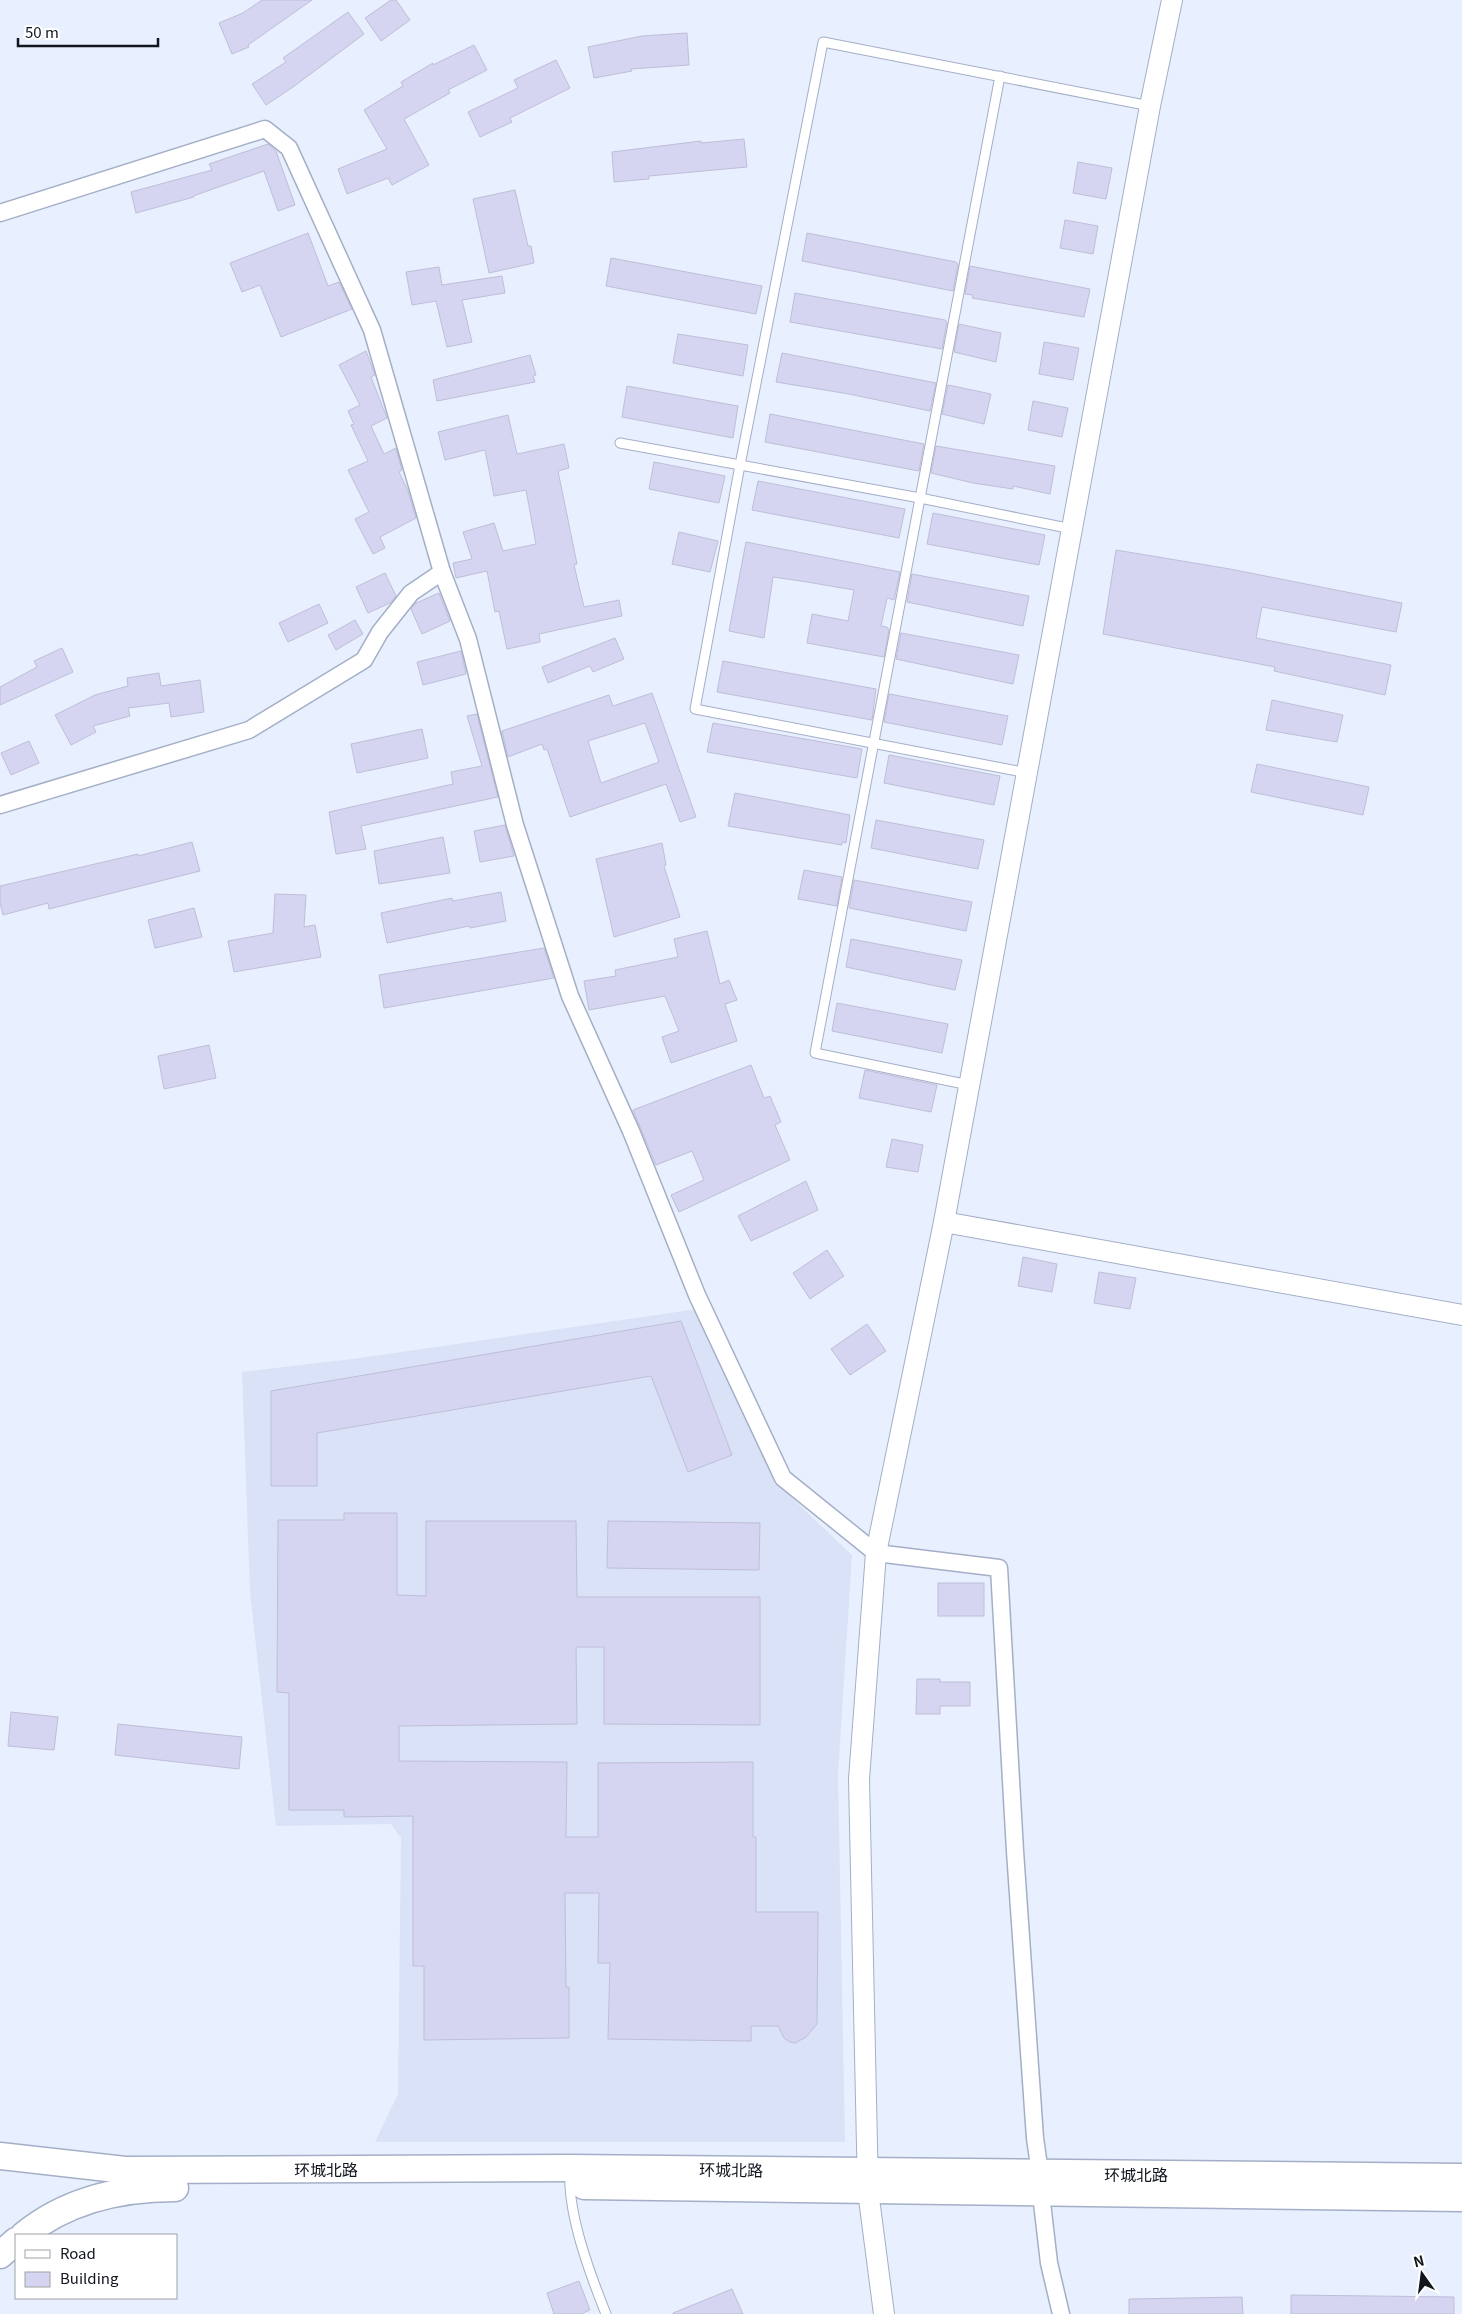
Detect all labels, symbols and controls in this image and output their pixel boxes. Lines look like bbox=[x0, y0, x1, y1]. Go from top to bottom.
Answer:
scale bar bbox=[18, 15, 158, 47]
text: 50 m bbox=[25, 21, 59, 42]
street label: 环城北路 bbox=[699, 2156, 763, 2182]
street label: 环城北路 bbox=[294, 2157, 358, 2181]
street label: 环城北路 bbox=[1104, 2162, 1168, 2186]
legend bbox=[15, 2234, 178, 2299]
text: Road bbox=[60, 2242, 96, 2263]
north arrow bbox=[1397, 2249, 1447, 2299]
text: N bbox=[1411, 2249, 1426, 2271]
text: Building bbox=[60, 2267, 119, 2288]

